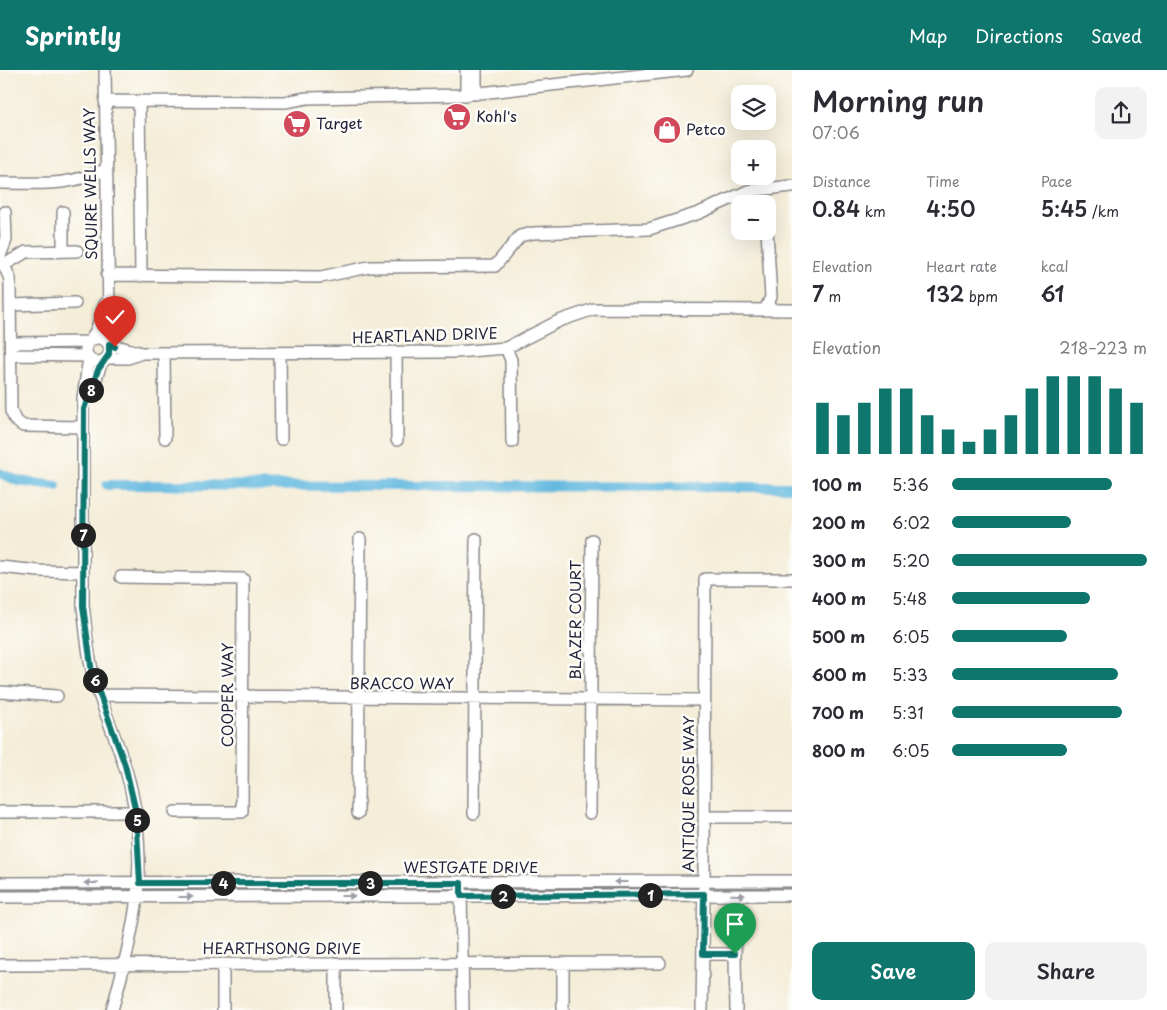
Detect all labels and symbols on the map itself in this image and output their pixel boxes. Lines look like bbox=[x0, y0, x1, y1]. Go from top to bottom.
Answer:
supermarket icon: Kohl's bbox=[442, 102, 472, 132]
place label: Kohl's bbox=[476, 104, 517, 127]
street label: SQUIRE WELLS WAY bbox=[77, 107, 102, 260]
supermarket icon: Target bbox=[282, 109, 312, 139]
place label: Target bbox=[316, 111, 363, 134]
shop icon: Petco bbox=[652, 115, 682, 145]
place label: Petco bbox=[686, 117, 726, 140]
pin bbox=[94, 296, 136, 347]
street label: HEARTLAND DRIVE bbox=[352, 320, 498, 349]
pin: 8 bbox=[78, 378, 104, 402]
pin: 7 bbox=[70, 522, 96, 548]
street label: BLAZER COURT bbox=[563, 559, 586, 680]
street label: COOPER WAY bbox=[215, 642, 238, 747]
pin: 6 bbox=[82, 668, 108, 692]
street label: BRACCO WAY bbox=[350, 671, 455, 694]
street label: ANTIQUE ROSE WAY bbox=[676, 715, 699, 872]
pin: 5 bbox=[124, 808, 150, 832]
street label: WESTGATE DRIVE bbox=[403, 855, 539, 878]
pin: 4 bbox=[210, 870, 236, 896]
pin: 3 bbox=[358, 870, 382, 896]
one-way arrow bbox=[613, 878, 629, 886]
one-way arrow bbox=[83, 879, 99, 887]
pin: 1 bbox=[638, 882, 662, 908]
pin: 2 bbox=[490, 884, 516, 908]
one-way arrow bbox=[731, 891, 747, 899]
one-way arrow bbox=[341, 892, 357, 900]
one-way arrow bbox=[178, 893, 194, 901]
pin bbox=[714, 903, 756, 954]
street label: HEARTHSONG DRIVE bbox=[203, 936, 361, 959]

